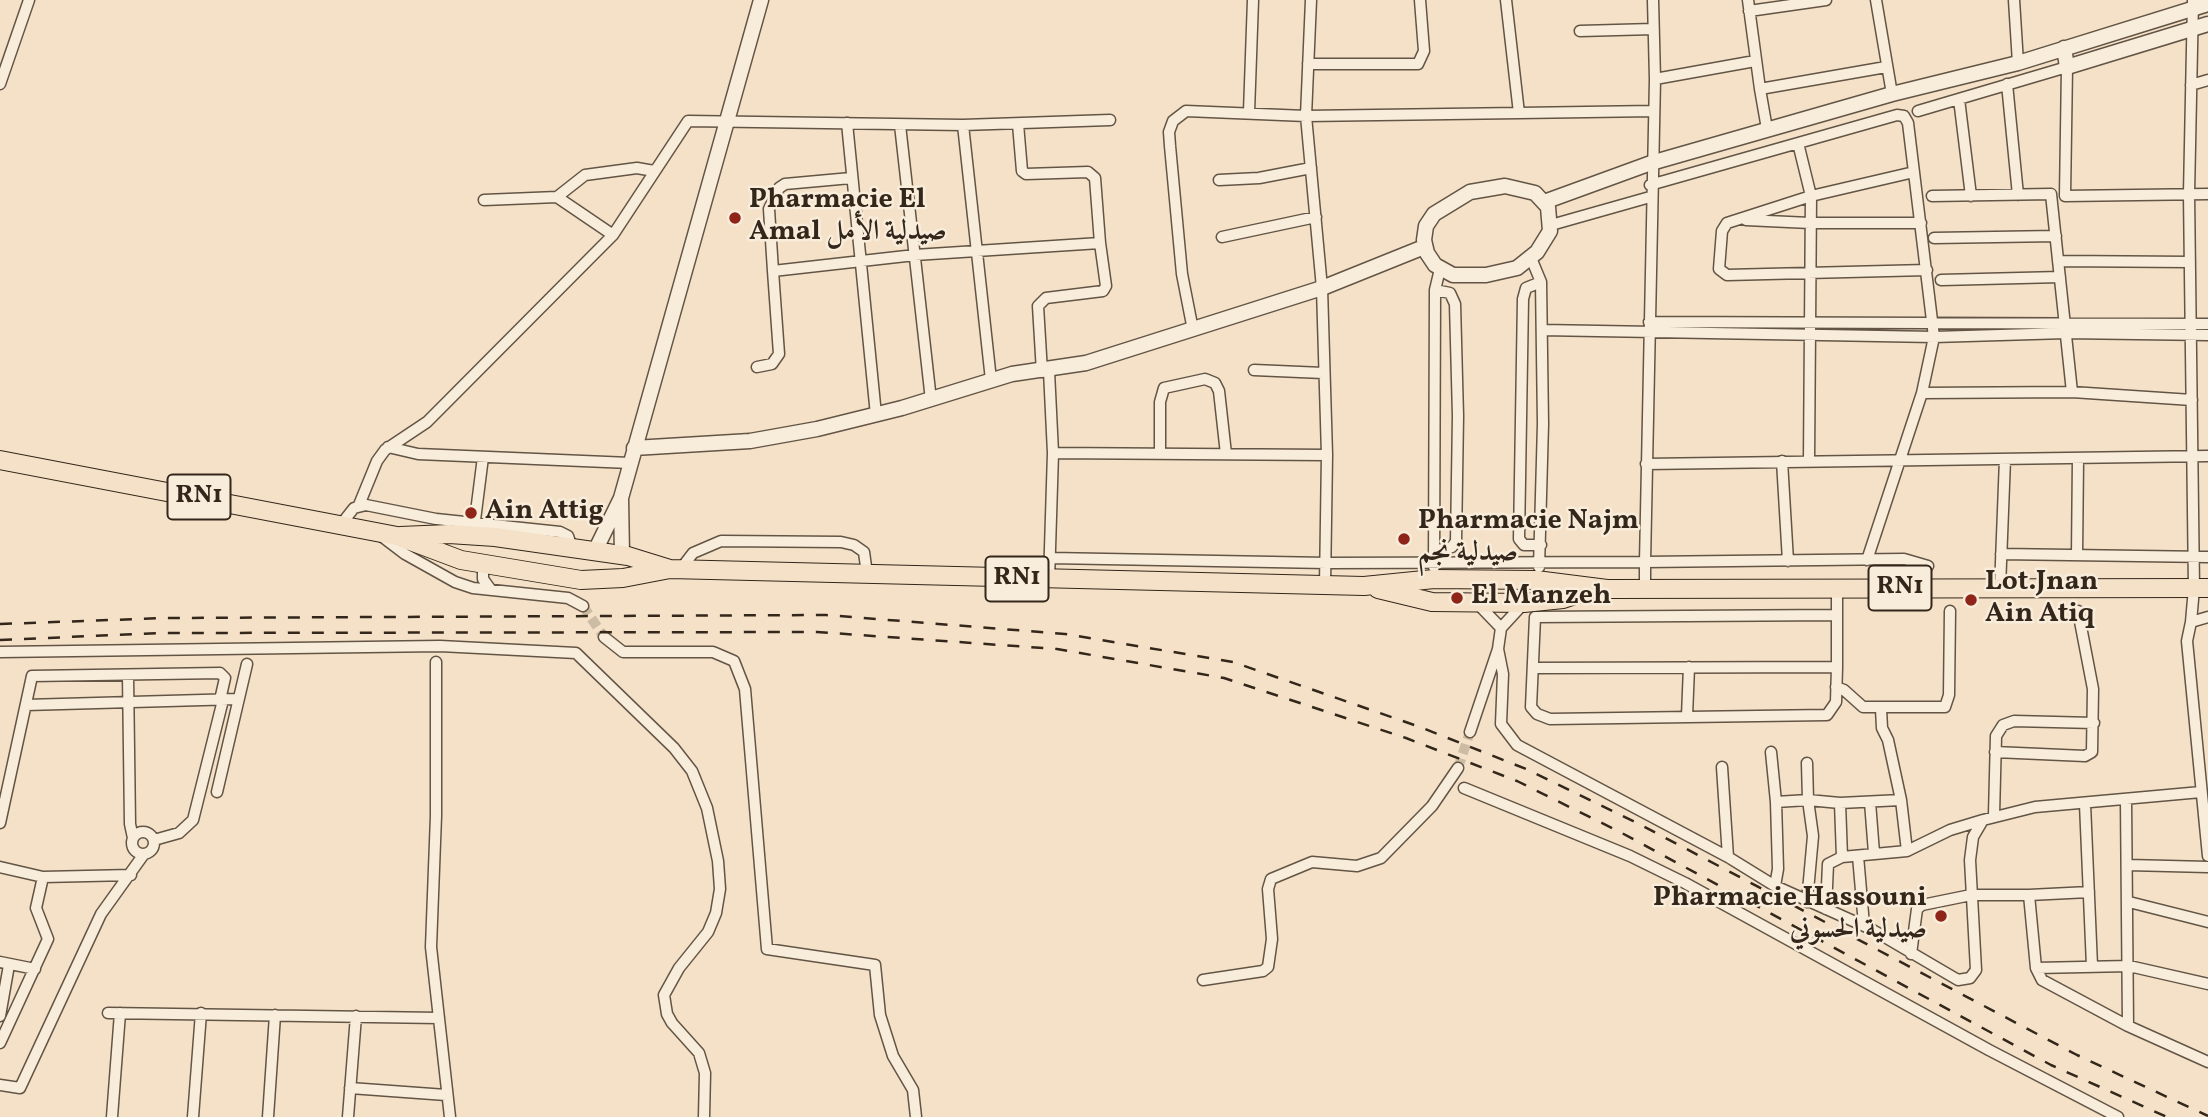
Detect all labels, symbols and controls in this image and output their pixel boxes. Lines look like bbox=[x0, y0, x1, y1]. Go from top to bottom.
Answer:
place label: Pharmacie El Amal صيدلية الأمل bbox=[749, 185, 947, 251]
marker: Pharmacie El Amal صيدلية الأمل bbox=[727, 210, 743, 226]
road number: RN1 bbox=[168, 475, 230, 520]
place label: Ain Attig bbox=[485, 496, 604, 530]
marker: Ain Attig bbox=[463, 505, 479, 521]
place label: Pharmacie Najm صيدلية نجم bbox=[1418, 506, 1639, 572]
marker: Pharmacie Najm صيدلية نجم bbox=[1396, 531, 1412, 547]
road number: RN1 bbox=[986, 556, 1048, 601]
road number: RN1 bbox=[1868, 566, 1932, 610]
place label: Lot.Jnan Ain Atiq bbox=[1985, 567, 2098, 633]
place label: El Manzeh bbox=[1471, 581, 1611, 615]
marker: El Manzeh bbox=[1449, 590, 1465, 606]
marker: Lot.Jnan Ain Atiq bbox=[1963, 592, 1979, 608]
place label: Pharmacie Hassouni صيدلية الحسوني bbox=[1653, 883, 1927, 949]
marker: Pharmacie Hassouni صيدلية الحسوني bbox=[1933, 908, 1949, 924]

